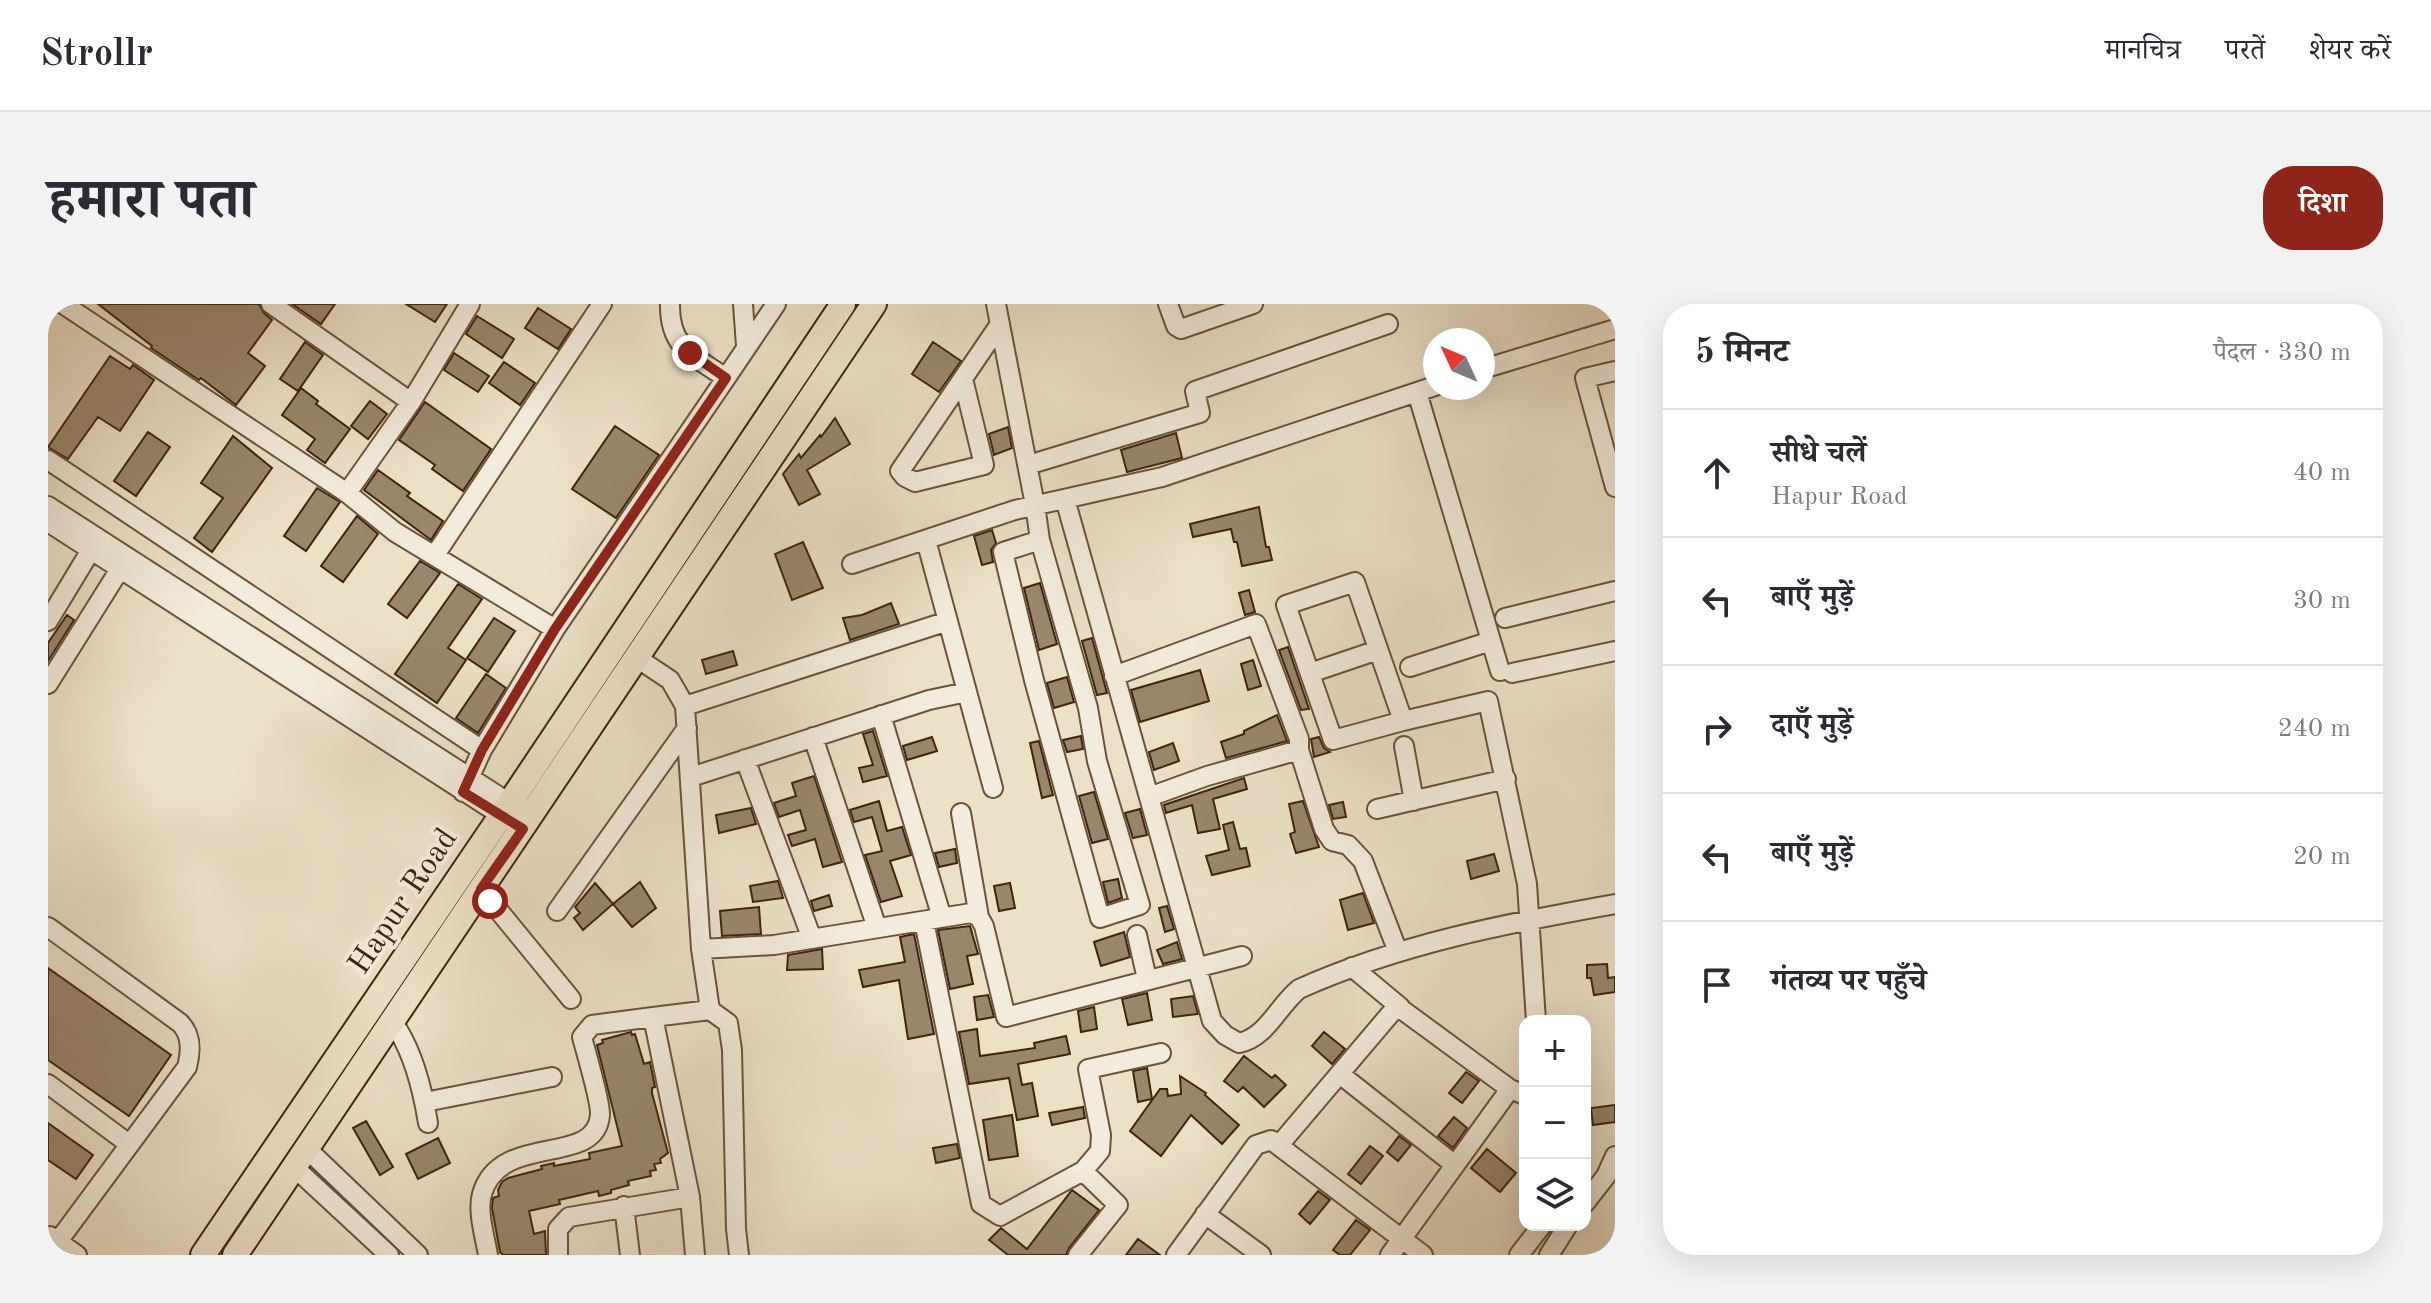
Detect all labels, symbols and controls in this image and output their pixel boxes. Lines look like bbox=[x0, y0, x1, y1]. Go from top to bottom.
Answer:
text: Strollr bbox=[40, 36, 153, 74]
text: मानचित्र bbox=[2105, 38, 2181, 66]
text: परतें bbox=[2225, 38, 2265, 66]
text: शेयर करें bbox=[2309, 38, 2391, 66]
button: दिशा bbox=[2263, 166, 2383, 250]
text: हमारा पता bbox=[48, 174, 254, 230]
north arrow bbox=[1423, 328, 1495, 400]
route end bbox=[672, 335, 708, 371]
text: 5 मिनट bbox=[1695, 336, 1789, 370]
text: पैदल · 330 m bbox=[2213, 340, 2351, 366]
text: सीधे चलें bbox=[1771, 439, 1866, 469]
icon: ahead bbox=[1695, 451, 1739, 495]
text: 40 m bbox=[2293, 460, 2351, 486]
text: Hapur Road bbox=[1771, 484, 1908, 510]
icon: left bbox=[1695, 579, 1739, 623]
text: बाएँ मुड़ें bbox=[1771, 583, 1854, 613]
text: 30 m bbox=[2293, 588, 2351, 614]
icon: right bbox=[1695, 707, 1739, 751]
text: दाएँ मुड़ें bbox=[1771, 711, 1853, 741]
text: 240 m bbox=[2278, 716, 2351, 742]
street label: Hapur Road bbox=[344, 823, 464, 981]
icon: left bbox=[1695, 835, 1739, 879]
text: बाएँ मुड़ें bbox=[1771, 839, 1854, 869]
text: 20 m bbox=[2293, 844, 2351, 870]
route start bbox=[472, 883, 508, 919]
icon: arrive bbox=[1695, 963, 1739, 1007]
text: गंतव्य पर पहुँचे bbox=[1771, 967, 1927, 997]
map controls bbox=[1519, 1015, 1591, 1231]
button: + bbox=[1519, 1015, 1591, 1087]
button: − bbox=[1519, 1087, 1591, 1159]
button: layers bbox=[1519, 1159, 1591, 1231]

